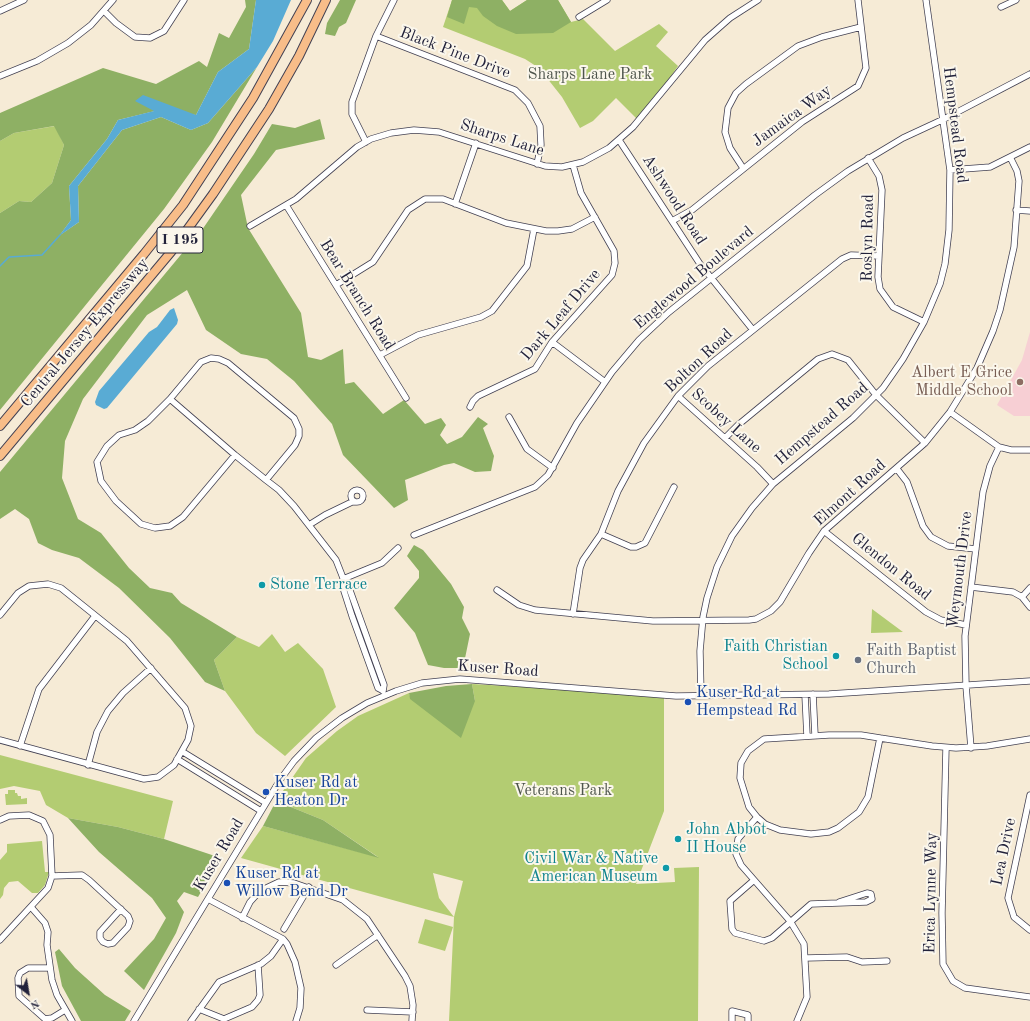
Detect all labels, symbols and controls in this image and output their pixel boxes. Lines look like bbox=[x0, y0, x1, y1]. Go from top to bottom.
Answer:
street label: Black Pine Drive bbox=[397, 23, 513, 83]
park label: Sharps Lane Park bbox=[528, 65, 652, 85]
street label: Hempstead Road bbox=[938, 66, 972, 184]
street label: Jamaica Way bbox=[749, 81, 835, 151]
street label: Sharps Lane bbox=[457, 115, 547, 161]
street label: Ashwood Road bbox=[638, 151, 710, 249]
street label: Roslyn Road bbox=[858, 194, 878, 282]
street label: Englewood Boulevard bbox=[630, 222, 758, 334]
road number: I 195 bbox=[157, 227, 203, 253]
street label: Bear Branch Road bbox=[315, 236, 399, 354]
street label: Central Jersey Expressway bbox=[17, 254, 153, 412]
street label: Dark Leaf Drive bbox=[517, 265, 605, 365]
street label: Bolton Road bbox=[661, 325, 737, 397]
place label: Albert E Grice Middle School bbox=[911, 363, 1012, 401]
marker: Albert E Grice Middle School bbox=[1015, 377, 1025, 387]
street label: Hempstead Road bbox=[771, 378, 873, 470]
street label: Scobey Lane bbox=[687, 384, 765, 458]
street label: Elmont Road bbox=[810, 456, 890, 530]
street label: Weymouth Drive bbox=[943, 510, 977, 630]
street label: Glendon Road bbox=[847, 529, 935, 605]
place label: Stone Terrace bbox=[270, 575, 367, 595]
marker: Stone Terrace bbox=[257, 580, 267, 590]
place label: Faith Christian School bbox=[723, 637, 828, 675]
place label: Faith Baptist Church bbox=[866, 641, 956, 679]
marker: Faith Christian School bbox=[831, 651, 841, 661]
marker: Faith Baptist Church bbox=[853, 655, 863, 665]
street label: Kuser Road bbox=[457, 657, 539, 681]
place label: Kuser Rd at Hempstead Rd bbox=[696, 683, 797, 721]
marker: Kuser Rd at Hempstead Rd bbox=[683, 697, 693, 707]
place label: Kuser Rd at Heaton Dr bbox=[274, 773, 358, 811]
park label: Veterans Park bbox=[514, 781, 612, 801]
marker: Kuser Rd at Heaton Dr bbox=[261, 787, 271, 797]
street label: Kuser Road bbox=[190, 815, 248, 895]
street label: Lea Drive bbox=[987, 816, 1021, 888]
place label: John Abbot II House bbox=[686, 820, 767, 858]
street label: Erica Lynne Way bbox=[920, 832, 942, 954]
marker: John Abbot II House bbox=[673, 834, 683, 844]
place label: Civil War & Native American Museum bbox=[524, 849, 658, 887]
marker: Civil War & Native American Museum bbox=[661, 863, 671, 873]
place label: Kuser Rd at Willow Bend Dr bbox=[235, 864, 348, 902]
marker: Kuser Rd at Willow Bend Dr bbox=[222, 878, 232, 888]
north arrow bbox=[8, 973, 48, 1013]
text: N bbox=[28, 997, 41, 1011]

